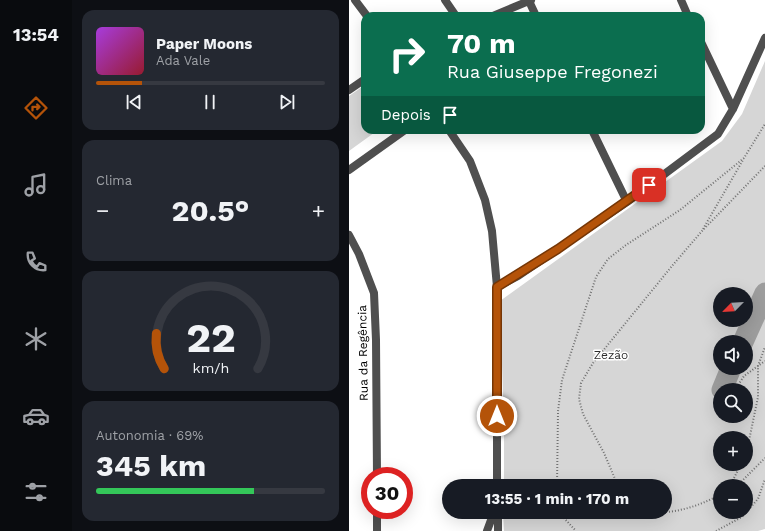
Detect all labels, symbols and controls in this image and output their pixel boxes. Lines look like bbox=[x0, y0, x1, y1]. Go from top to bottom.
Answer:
text: 13:54 bbox=[13, 24, 59, 45]
text: 70 m bbox=[447, 27, 516, 60]
icon: right bbox=[381, 28, 433, 80]
text: Paper Moons bbox=[156, 35, 252, 53]
text: Ada Vale bbox=[156, 53, 210, 68]
text: Rua Giuseppe Fregonezi bbox=[447, 61, 658, 82]
icon: previous bbox=[123, 91, 145, 113]
icon: pause bbox=[199, 91, 221, 113]
icon: next bbox=[276, 91, 298, 113]
icon: directions bbox=[22, 94, 50, 122]
icon: arrive bbox=[439, 104, 461, 126]
text: Depois bbox=[381, 106, 431, 124]
pin bbox=[632, 168, 666, 202]
icon: music bbox=[22, 171, 50, 199]
text: Clima bbox=[96, 173, 132, 188]
icon: arrive bbox=[638, 174, 660, 196]
text: 20.5° bbox=[172, 193, 249, 228]
text: − bbox=[96, 198, 109, 223]
text: + bbox=[312, 198, 325, 223]
icon: phone bbox=[22, 248, 50, 276]
north arrow bbox=[713, 287, 753, 327]
map controls bbox=[713, 287, 753, 519]
street label: Rua da Regência bbox=[355, 305, 371, 401]
text: 22 bbox=[186, 312, 235, 361]
icon: climate bbox=[22, 325, 50, 353]
button: sound bbox=[713, 335, 753, 375]
park label: Zezão bbox=[594, 348, 628, 362]
text: km/h bbox=[192, 359, 229, 375]
button: search bbox=[713, 383, 753, 423]
position arrow bbox=[476, 395, 518, 437]
icon: car bbox=[22, 402, 50, 430]
text: Autonomia · 69% bbox=[96, 428, 203, 443]
button: + bbox=[713, 431, 753, 471]
text: 345 km bbox=[96, 448, 206, 483]
speed limit sign: 30 bbox=[361, 467, 413, 519]
icon: filters bbox=[22, 478, 50, 506]
button: − bbox=[713, 479, 753, 519]
text: 13:55 · 1 min · 170 m bbox=[485, 490, 629, 508]

